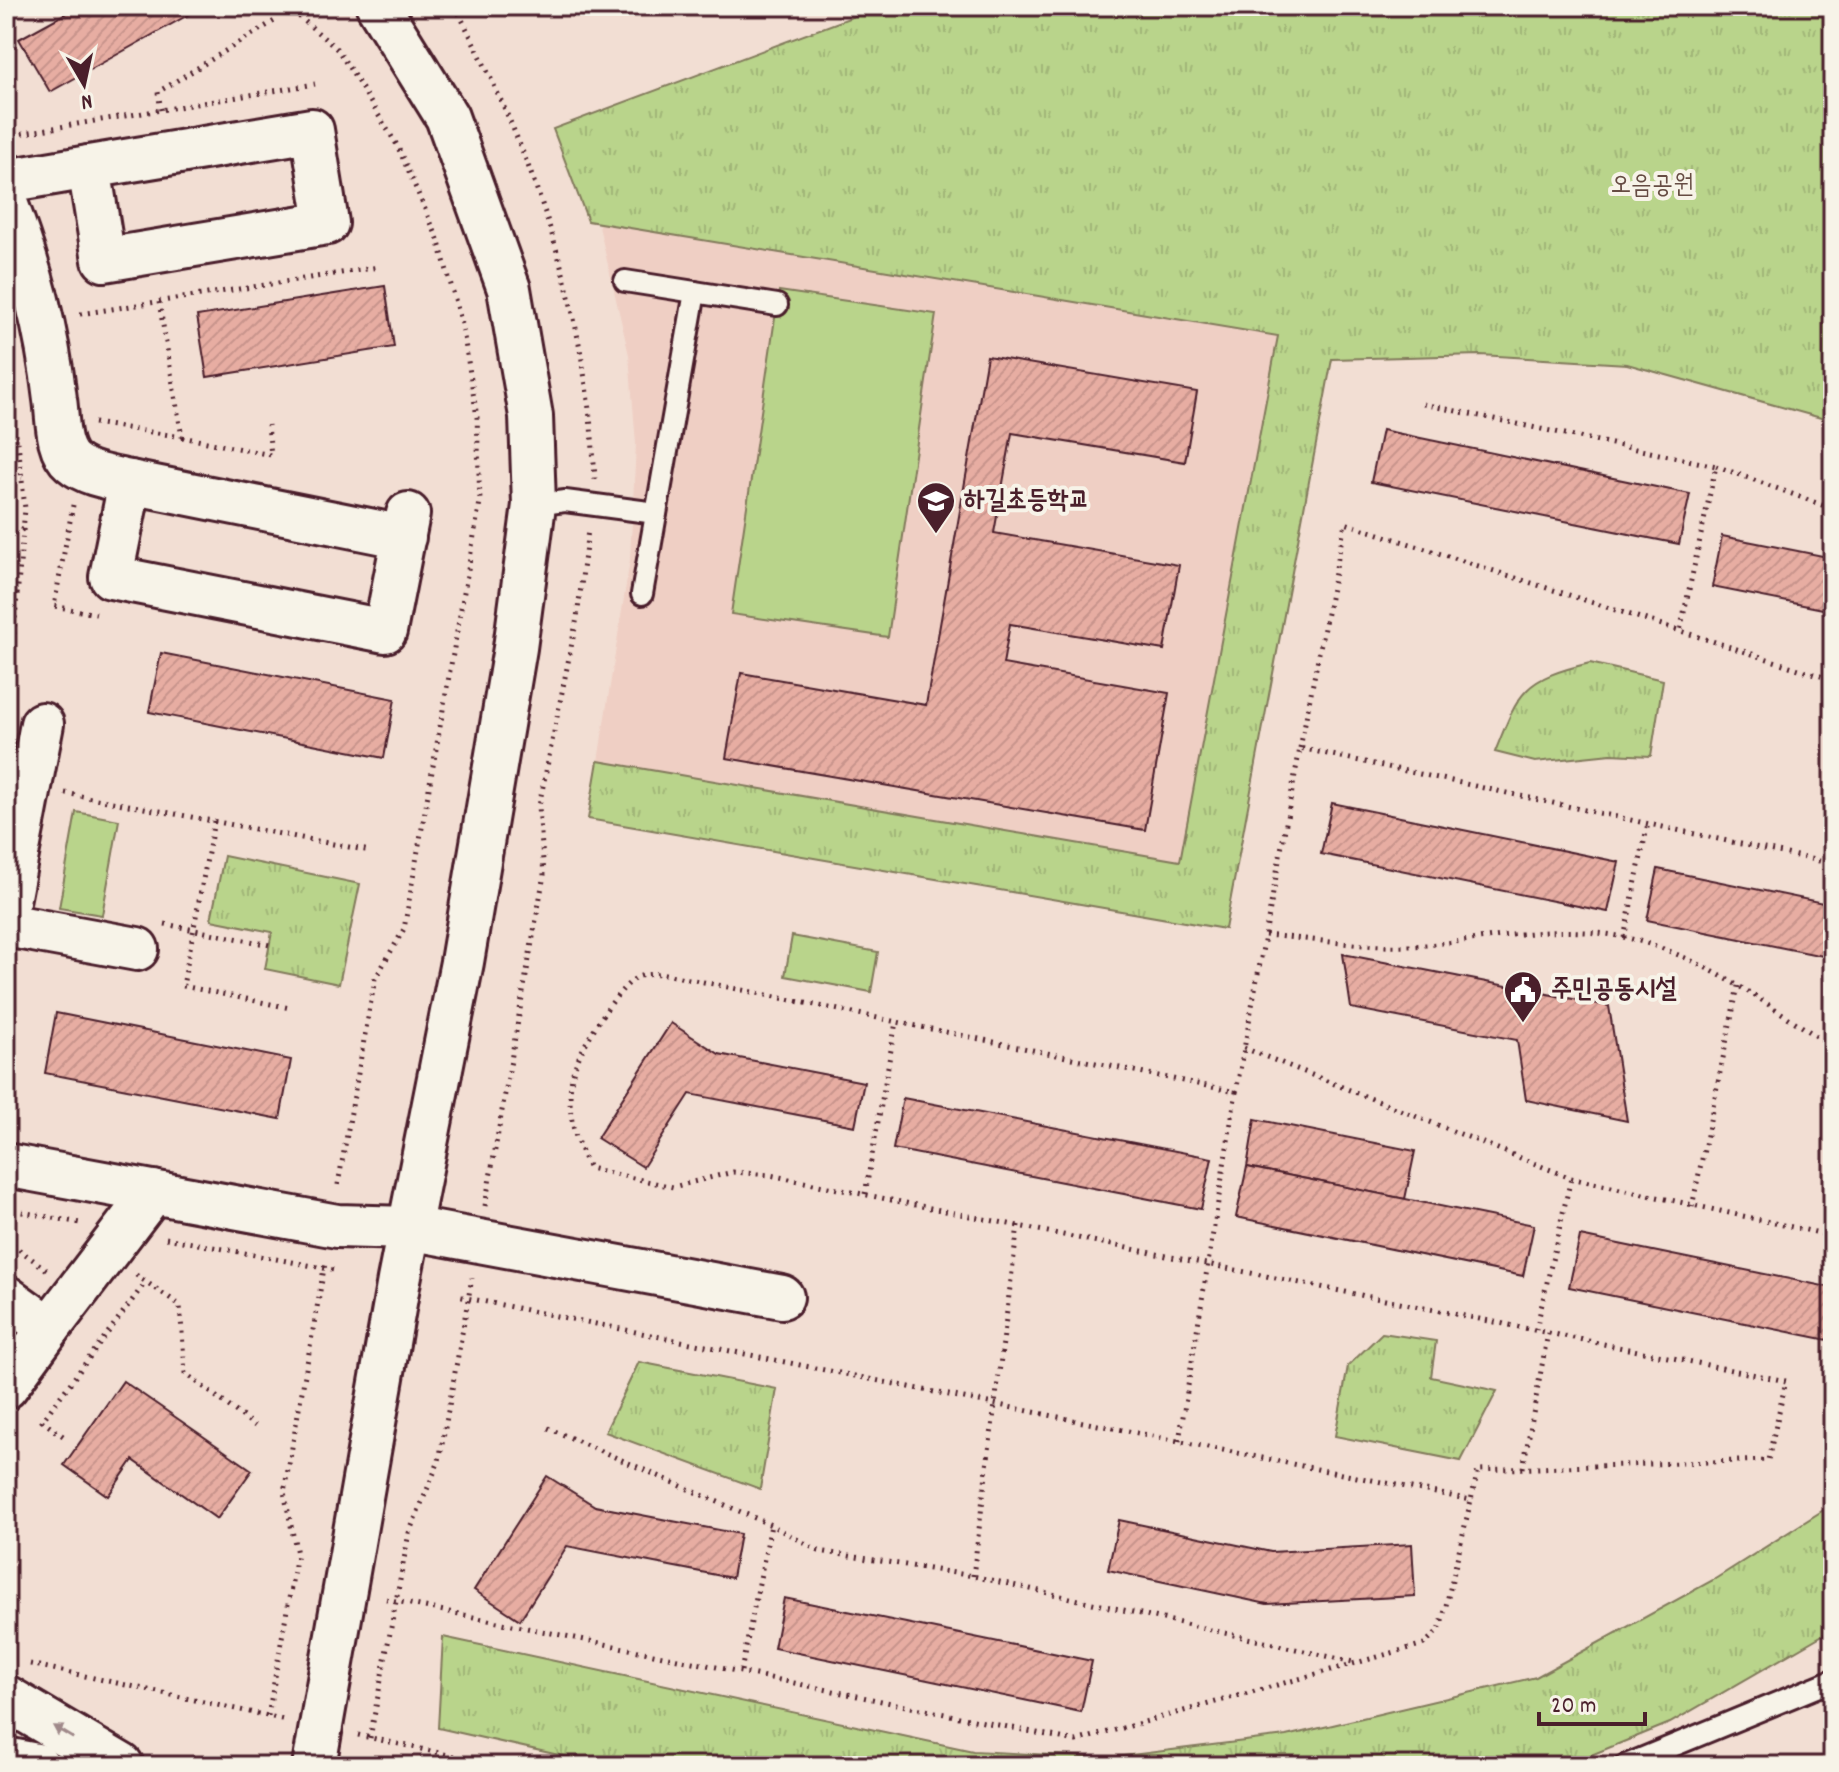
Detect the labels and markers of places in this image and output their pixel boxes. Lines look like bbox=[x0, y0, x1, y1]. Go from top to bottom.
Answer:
school or university icon: 하길초등학교 bbox=[915, 480, 957, 535]
place label: 하길초등학교 bbox=[964, 483, 1090, 520]
public building icon: 주민공동시설 bbox=[1502, 969, 1544, 1024]
place label: 주민공동시설 bbox=[1551, 972, 1677, 1009]

